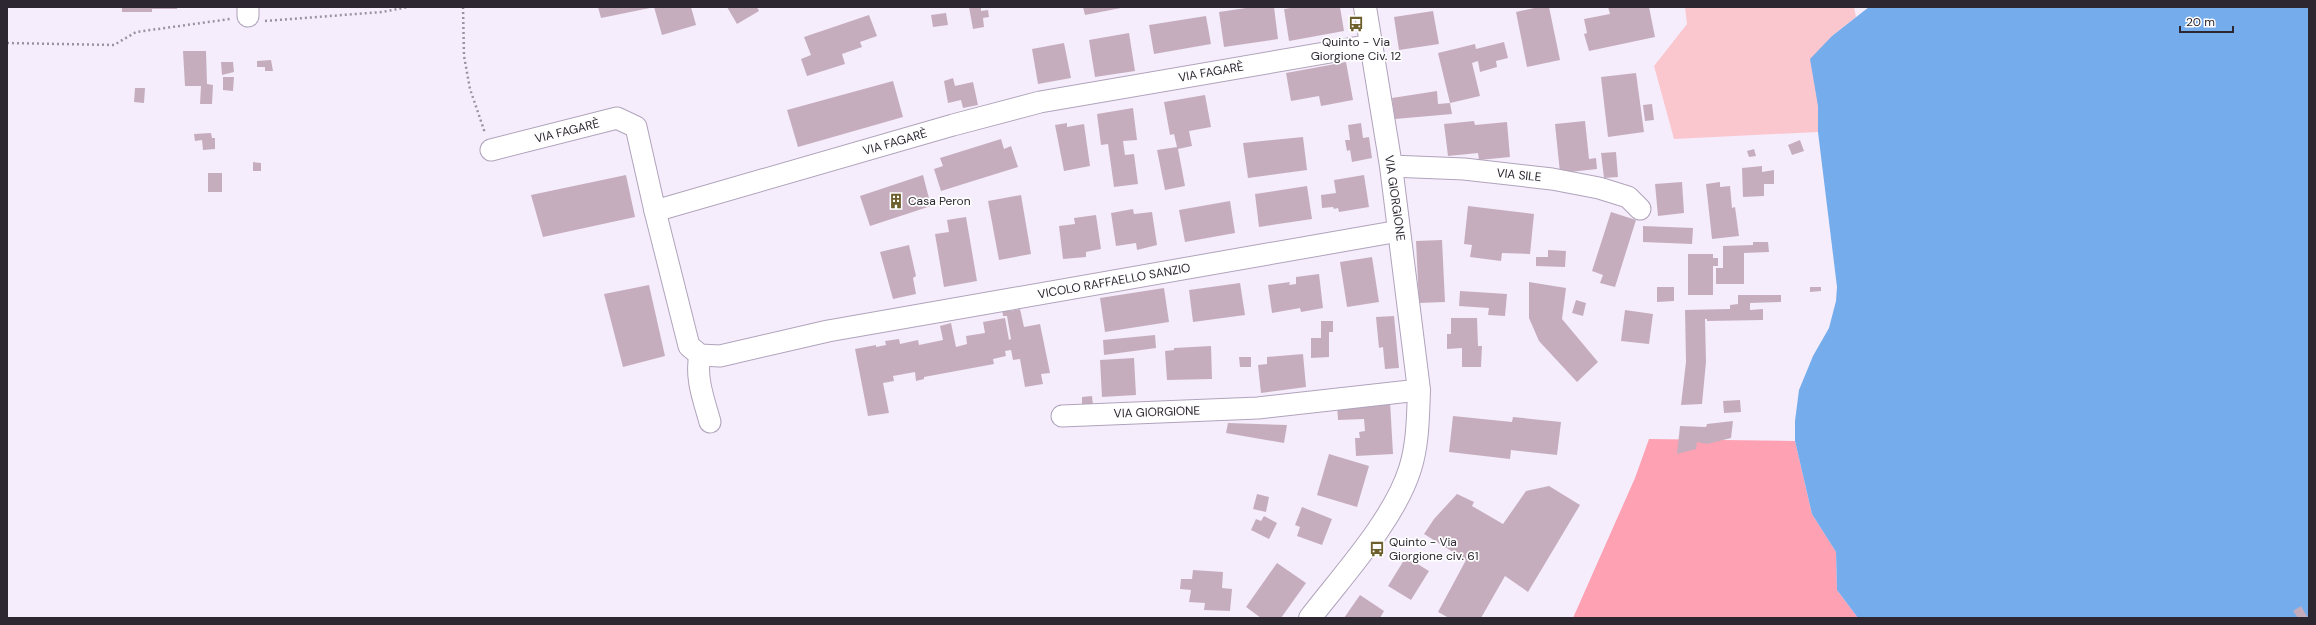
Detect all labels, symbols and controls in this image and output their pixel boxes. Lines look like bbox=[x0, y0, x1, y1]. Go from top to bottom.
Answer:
scale bar bbox=[2180, 8, 2233, 34]
text: 20 m bbox=[2186, 14, 2215, 30]
bus stop icon: Quinto - Via Giorgione Civ. 12 bbox=[1347, 15, 1365, 33]
place label: Quinto - Via Giorgione Civ. 12 bbox=[1311, 34, 1401, 64]
street label: VIA FAGARÈ bbox=[1177, 58, 1245, 86]
street label: VIA FAGARÈ bbox=[533, 115, 601, 147]
street label: VIA FAGARÈ bbox=[861, 125, 929, 159]
street label: VIA GIORGIONE bbox=[1381, 154, 1409, 242]
street label: VIA SILE bbox=[1496, 165, 1542, 185]
building icon: Casa Peron bbox=[887, 192, 905, 210]
place label: Casa Peron bbox=[908, 193, 971, 209]
street label: VICOLO RAFFAELLO SANZIO bbox=[1036, 260, 1192, 302]
street label: VIA GIORGIONE bbox=[1113, 402, 1201, 422]
place label: Quinto - Via Giorgione civ. 61 bbox=[1389, 534, 1478, 564]
bus stop icon: Quinto - Via Giorgione civ. 61 bbox=[1368, 540, 1386, 558]

